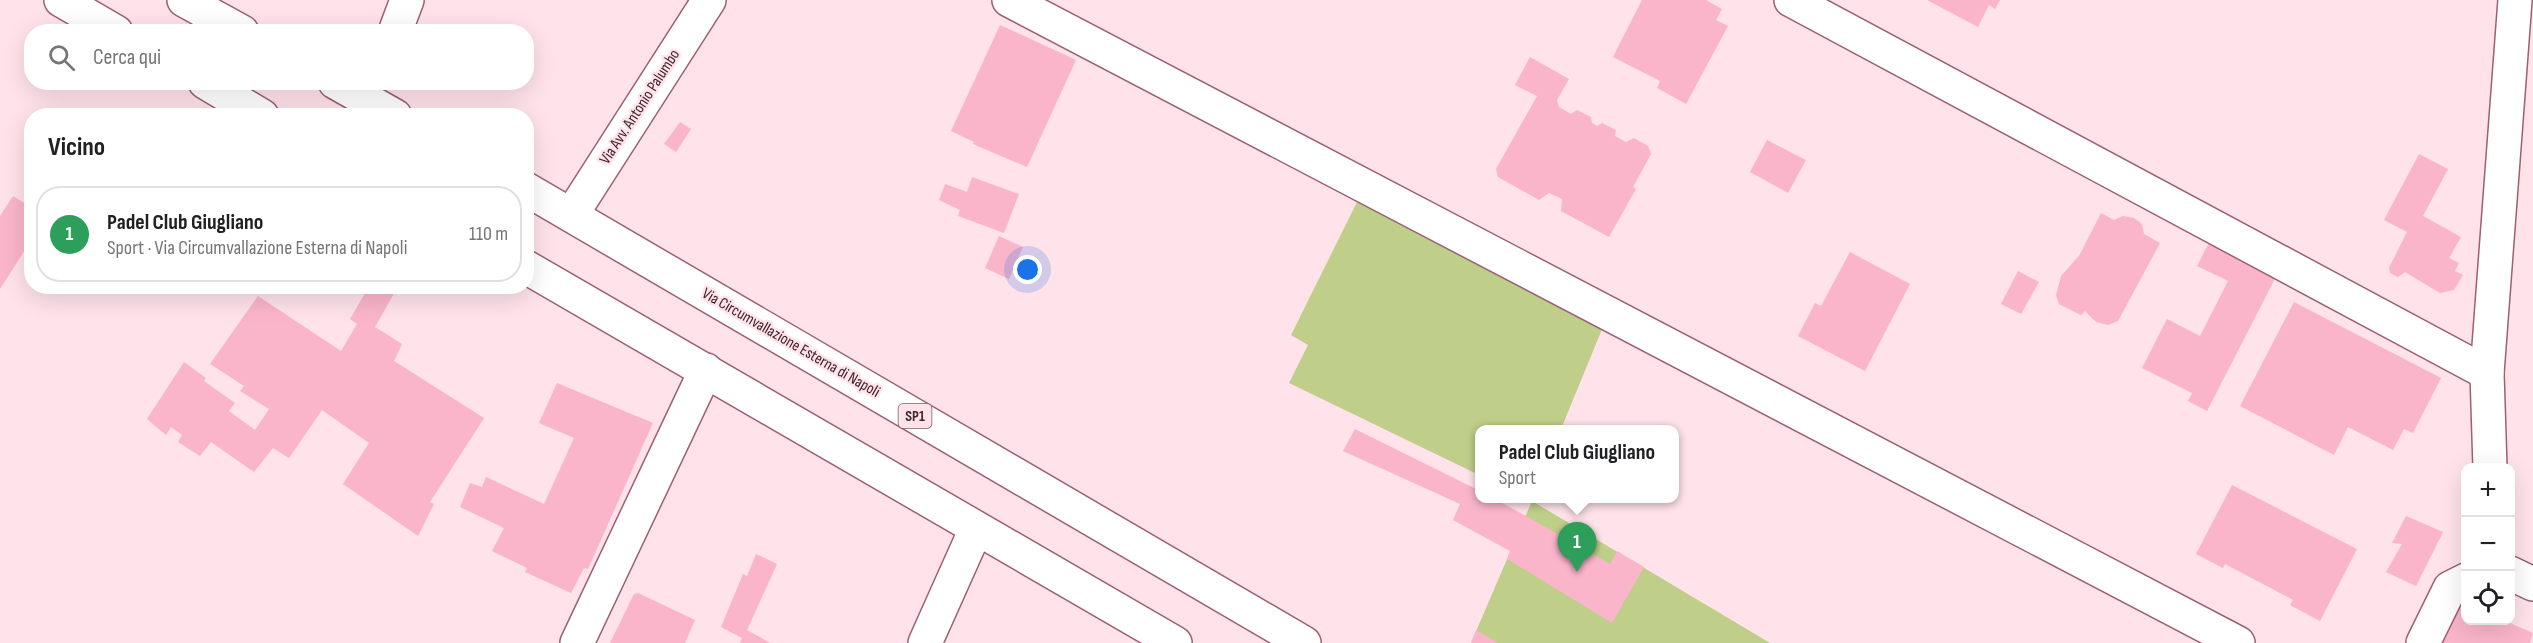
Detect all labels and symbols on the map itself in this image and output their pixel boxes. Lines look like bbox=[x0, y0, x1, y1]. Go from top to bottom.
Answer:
street label: Via Avv. Antonio Palumbo bbox=[596, 46, 684, 168]
your location bbox=[1013, 255, 1042, 284]
street label: Via Circumvallazione Esterna di Napoli bbox=[699, 284, 883, 402]
road number: SP1 bbox=[898, 404, 932, 428]
pin: 1 bbox=[1558, 522, 1596, 572]

